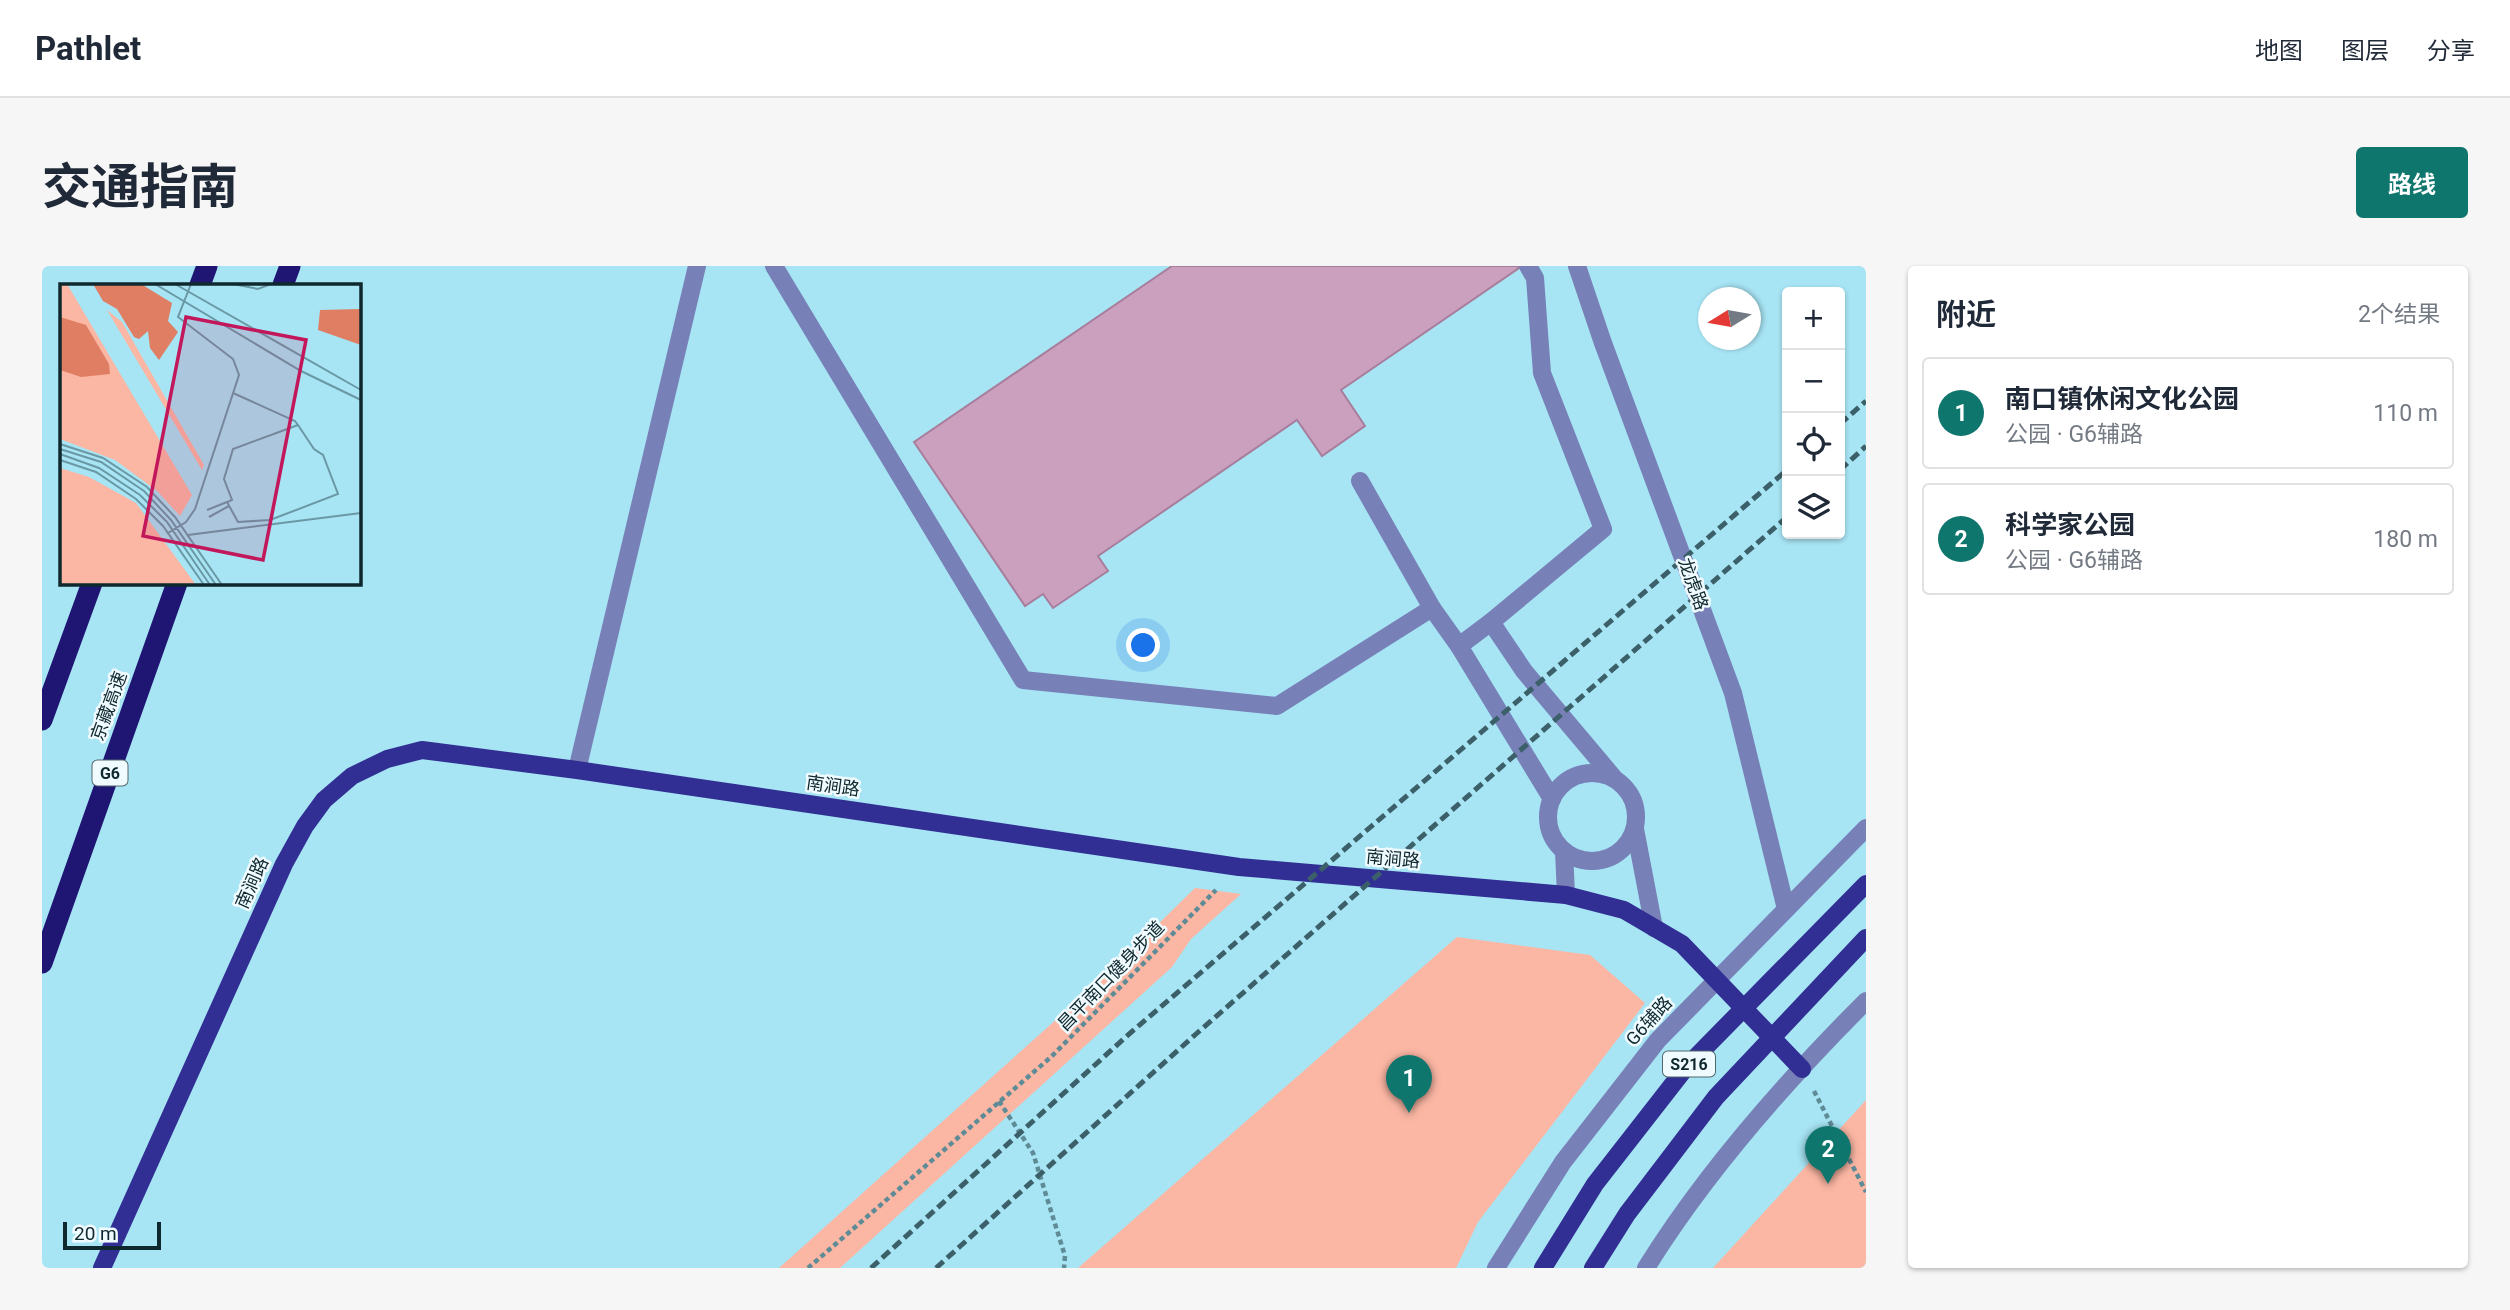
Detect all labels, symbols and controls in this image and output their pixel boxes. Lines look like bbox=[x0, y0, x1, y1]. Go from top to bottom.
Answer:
text: Pathlet bbox=[35, 29, 141, 68]
text: 地图 bbox=[2255, 37, 2303, 65]
text: 图层 bbox=[2341, 37, 2389, 65]
text: 分享 bbox=[2427, 37, 2475, 65]
button: 路线 bbox=[2356, 147, 2468, 218]
text: 交通指南 bbox=[42, 159, 238, 216]
inset map bbox=[60, 284, 360, 584]
north arrow bbox=[1698, 287, 1761, 350]
map controls bbox=[1782, 287, 1845, 539]
button: + bbox=[1782, 287, 1845, 350]
text: 附近 bbox=[1936, 297, 1996, 332]
text: 2个结果 bbox=[2358, 301, 2440, 328]
button: − bbox=[1782, 350, 1845, 413]
text: 南口镇休闲文化公园 bbox=[2005, 384, 2239, 414]
text: 1 bbox=[1954, 400, 1968, 427]
text: 110 m bbox=[2373, 400, 2438, 427]
button: locate bbox=[1782, 413, 1845, 476]
text: 公园 · G6辅路 bbox=[2005, 421, 2143, 448]
button: layers bbox=[1782, 476, 1845, 539]
text: 科学家公园 bbox=[2005, 510, 2135, 540]
text: 2 bbox=[1954, 526, 1968, 553]
text: 180 m bbox=[2373, 526, 2438, 553]
text: 公园 · G6辅路 bbox=[2005, 547, 2143, 574]
street label: 龙虎路 bbox=[1674, 555, 1713, 613]
your location bbox=[1126, 628, 1160, 662]
street label: 京藏高速 bbox=[86, 668, 131, 743]
road number: G6 bbox=[92, 760, 128, 786]
street label: 南涧路 bbox=[805, 771, 861, 800]
street label: 南涧路 bbox=[1365, 846, 1421, 871]
street label: 南涧路 bbox=[231, 854, 272, 912]
street label: 昌平南口健身步道 bbox=[1053, 917, 1168, 1035]
street label: G6辅路 bbox=[1621, 992, 1676, 1049]
road number: S216 bbox=[1663, 1052, 1715, 1076]
pin: 1 bbox=[1386, 1055, 1432, 1113]
pin: 2 bbox=[1805, 1126, 1851, 1184]
scale bar bbox=[63, 1219, 161, 1251]
text: 20 m bbox=[74, 1222, 117, 1245]

